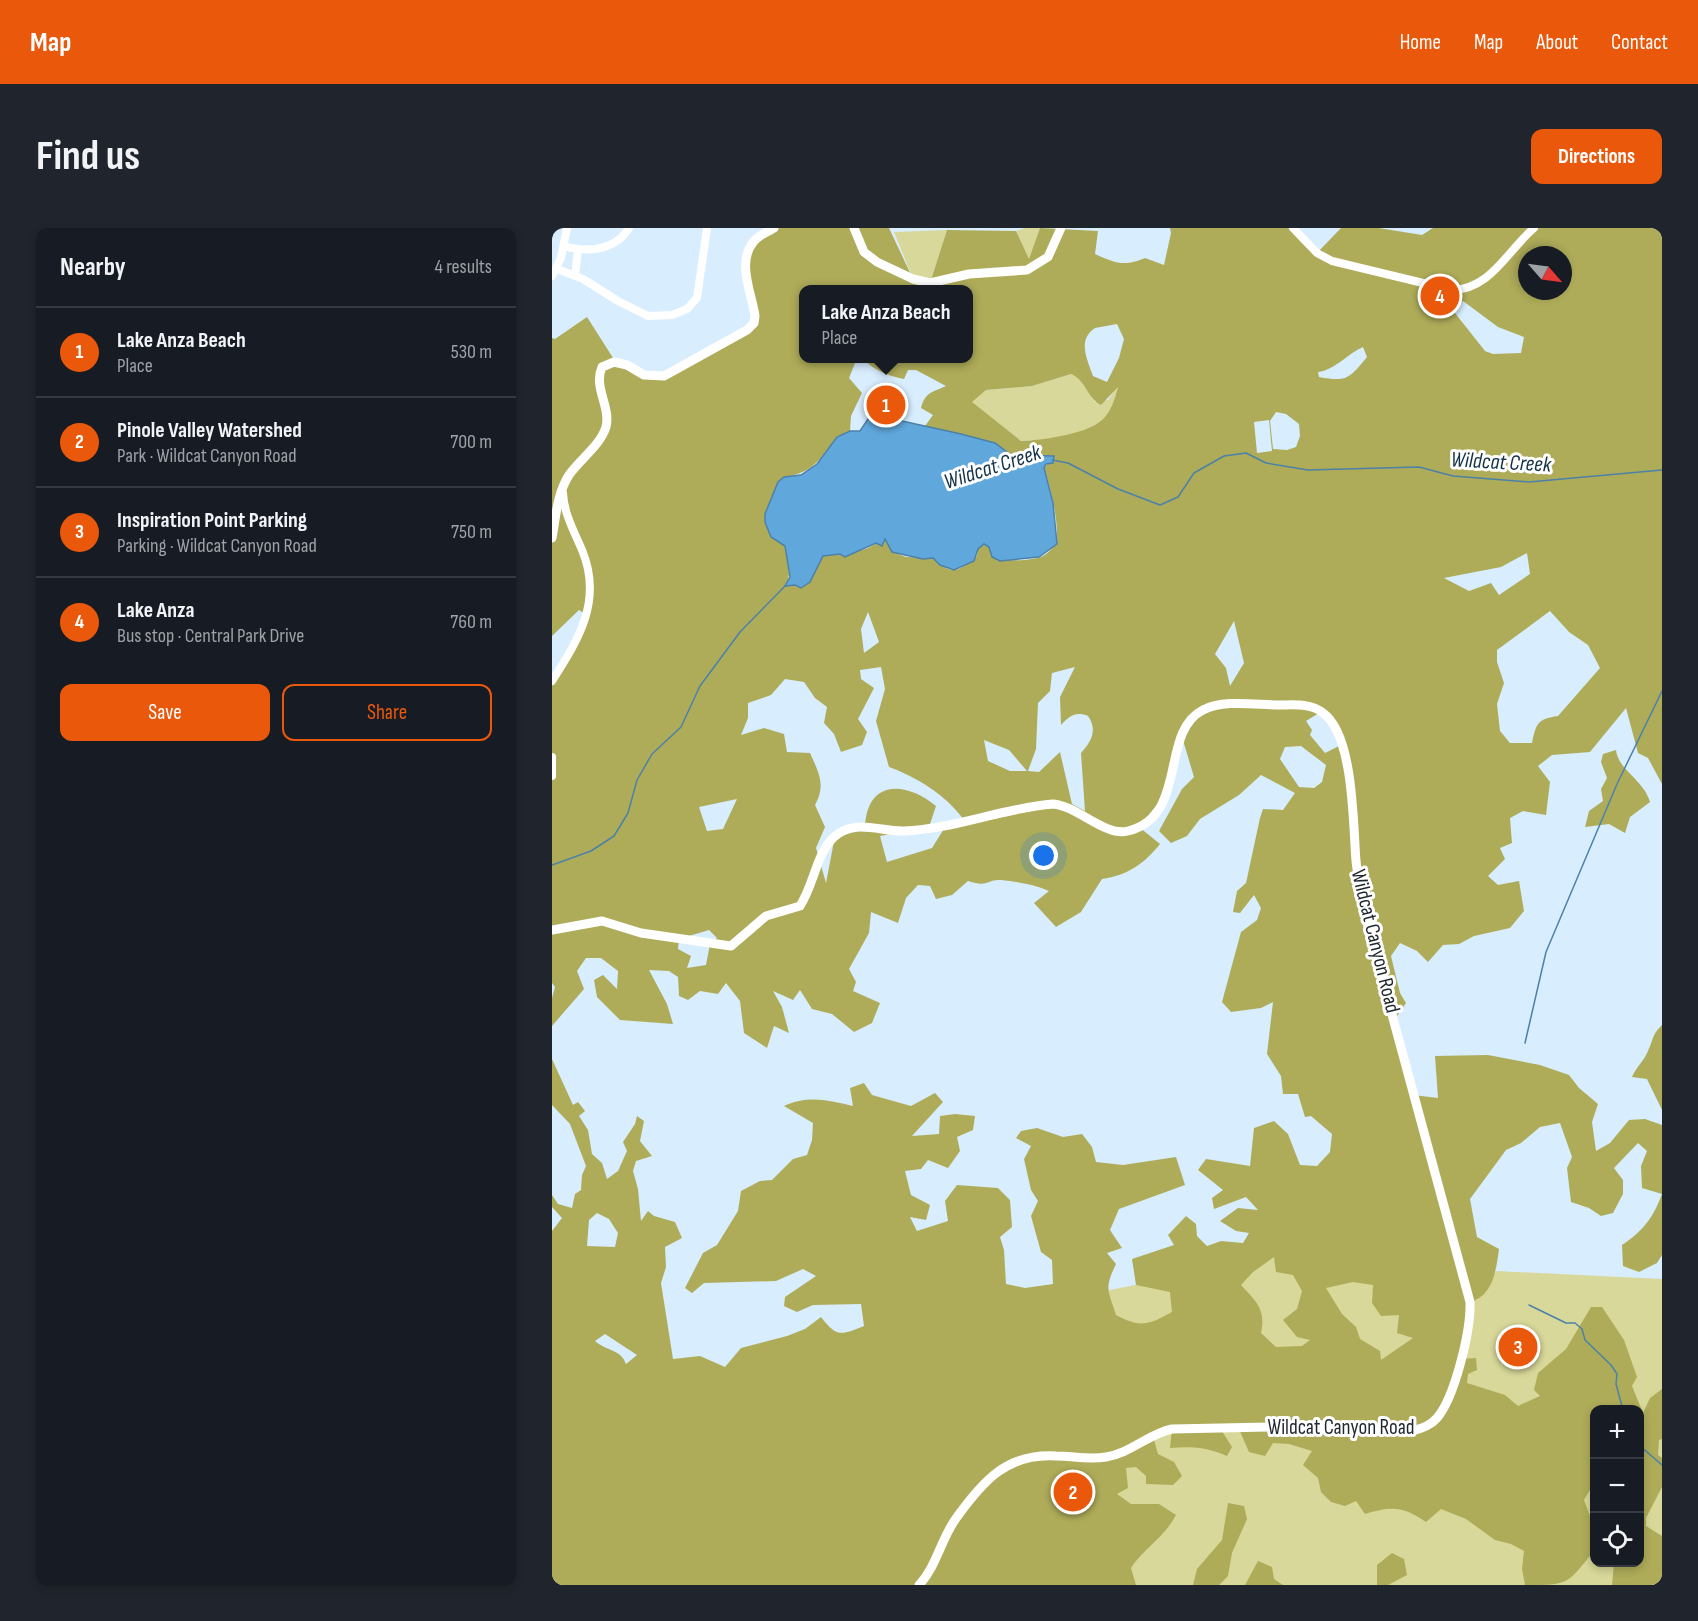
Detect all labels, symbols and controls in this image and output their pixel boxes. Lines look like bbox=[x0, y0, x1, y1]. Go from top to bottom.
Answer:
text: Map bbox=[30, 26, 71, 59]
text: Home bbox=[1400, 30, 1441, 55]
text: Map bbox=[1474, 30, 1503, 55]
text: About bbox=[1536, 30, 1578, 55]
text: Contact bbox=[1611, 30, 1668, 55]
button: Directions bbox=[1531, 129, 1662, 184]
text: Find us bbox=[36, 131, 140, 182]
north arrow bbox=[1518, 246, 1572, 300]
text: Nearby bbox=[60, 252, 126, 283]
text: 4 results bbox=[435, 255, 492, 279]
pin: 4 bbox=[1420, 274, 1460, 318]
popup bbox=[799, 285, 973, 363]
text: Lake Anza Beach bbox=[822, 299, 950, 326]
text: Place bbox=[822, 326, 857, 350]
text: Lake Anza Beach bbox=[117, 327, 246, 354]
text: 1 bbox=[76, 340, 83, 364]
text: 530 m bbox=[451, 340, 492, 364]
text: Place bbox=[117, 354, 153, 378]
pin: 1 bbox=[866, 382, 906, 428]
text: Pinole Valley Watershed bbox=[117, 417, 302, 444]
text: 2 bbox=[75, 430, 84, 454]
text: 700 m bbox=[450, 430, 492, 454]
water label: Wildcat Creek bbox=[941, 439, 1045, 496]
text: Park · Wildcat Canyon Road bbox=[117, 444, 297, 468]
water label: Wildcat Creek bbox=[1450, 446, 1552, 479]
text: Inspiration Point Parking bbox=[117, 507, 307, 534]
text: 3 bbox=[75, 520, 84, 544]
text: 750 m bbox=[451, 520, 492, 544]
text: Parking · Wildcat Canyon Road bbox=[117, 534, 317, 558]
text: Lake Anza bbox=[117, 597, 195, 624]
text: 4 bbox=[75, 610, 84, 634]
text: 760 m bbox=[450, 610, 492, 634]
text: Bus stop · Central Park Drive bbox=[117, 624, 304, 648]
button: Save bbox=[60, 684, 270, 741]
button: Share bbox=[282, 684, 492, 741]
your location bbox=[1029, 841, 1058, 870]
street label: Wildcat Canyon Road bbox=[1346, 867, 1405, 1015]
pin: 3 bbox=[1498, 1324, 1538, 1370]
map controls bbox=[1590, 1405, 1644, 1567]
button: + bbox=[1590, 1405, 1644, 1459]
street label: Wildcat Canyon Road bbox=[1268, 1415, 1415, 1440]
button: − bbox=[1590, 1459, 1644, 1513]
pin: 2 bbox=[1054, 1470, 1092, 1514]
button: locate bbox=[1590, 1513, 1644, 1567]

